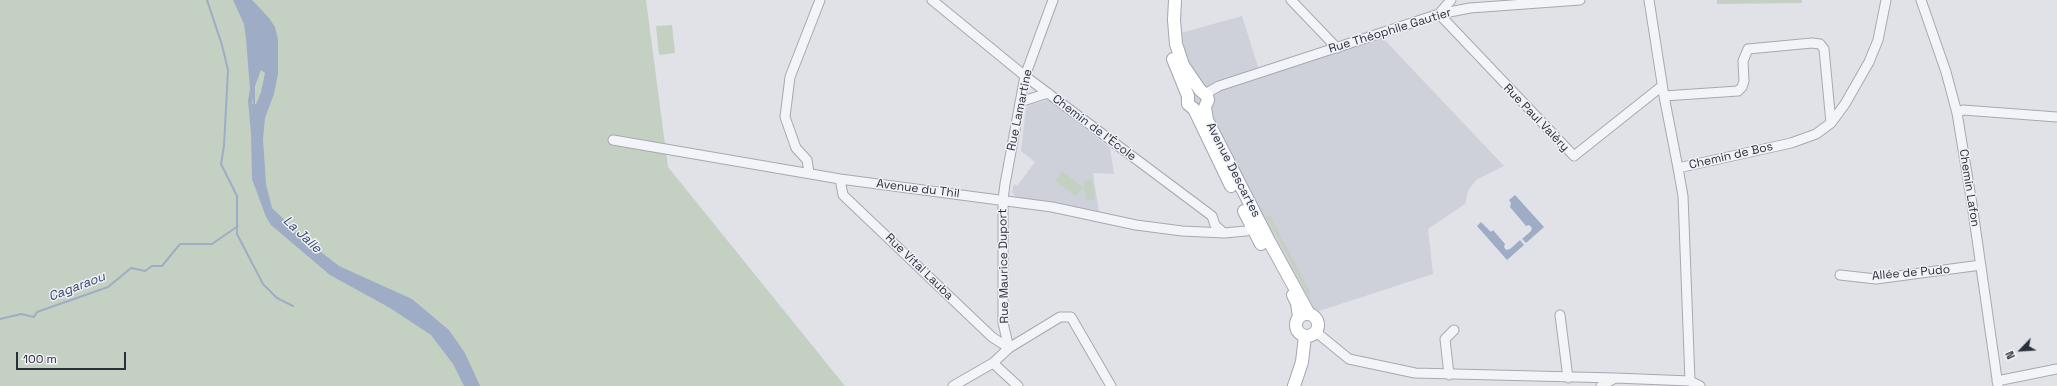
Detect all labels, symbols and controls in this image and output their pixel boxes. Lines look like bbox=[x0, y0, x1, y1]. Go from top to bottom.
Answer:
street label: Rue Théophile Gautier bbox=[1327, 6, 1453, 56]
street label: Rue Lamartine bbox=[1004, 68, 1036, 152]
street label: Rue Paul Valéry bbox=[1500, 81, 1572, 155]
street label: Chemin de l'École bbox=[1049, 92, 1139, 164]
street label: Avenue Descartes bbox=[1203, 120, 1263, 220]
street label: Chemin de Bos bbox=[1688, 139, 1774, 173]
street label: Chemin Lafon bbox=[1956, 148, 1982, 228]
street label: Avenue du Thil bbox=[875, 177, 961, 201]
street label: Rue Maurice Duport bbox=[996, 208, 1012, 324]
water label: La Jalle bbox=[280, 213, 324, 257]
street label: Rue Vital Lauba bbox=[882, 231, 956, 303]
street label: Allée de Pudo bbox=[1871, 262, 1951, 284]
water label: Cagaraou bbox=[46, 269, 108, 305]
north arrow bbox=[2001, 330, 2041, 370]
scale bar bbox=[18, 344, 128, 370]
text: N bbox=[2002, 349, 2018, 361]
text: 100 m bbox=[23, 351, 57, 367]

